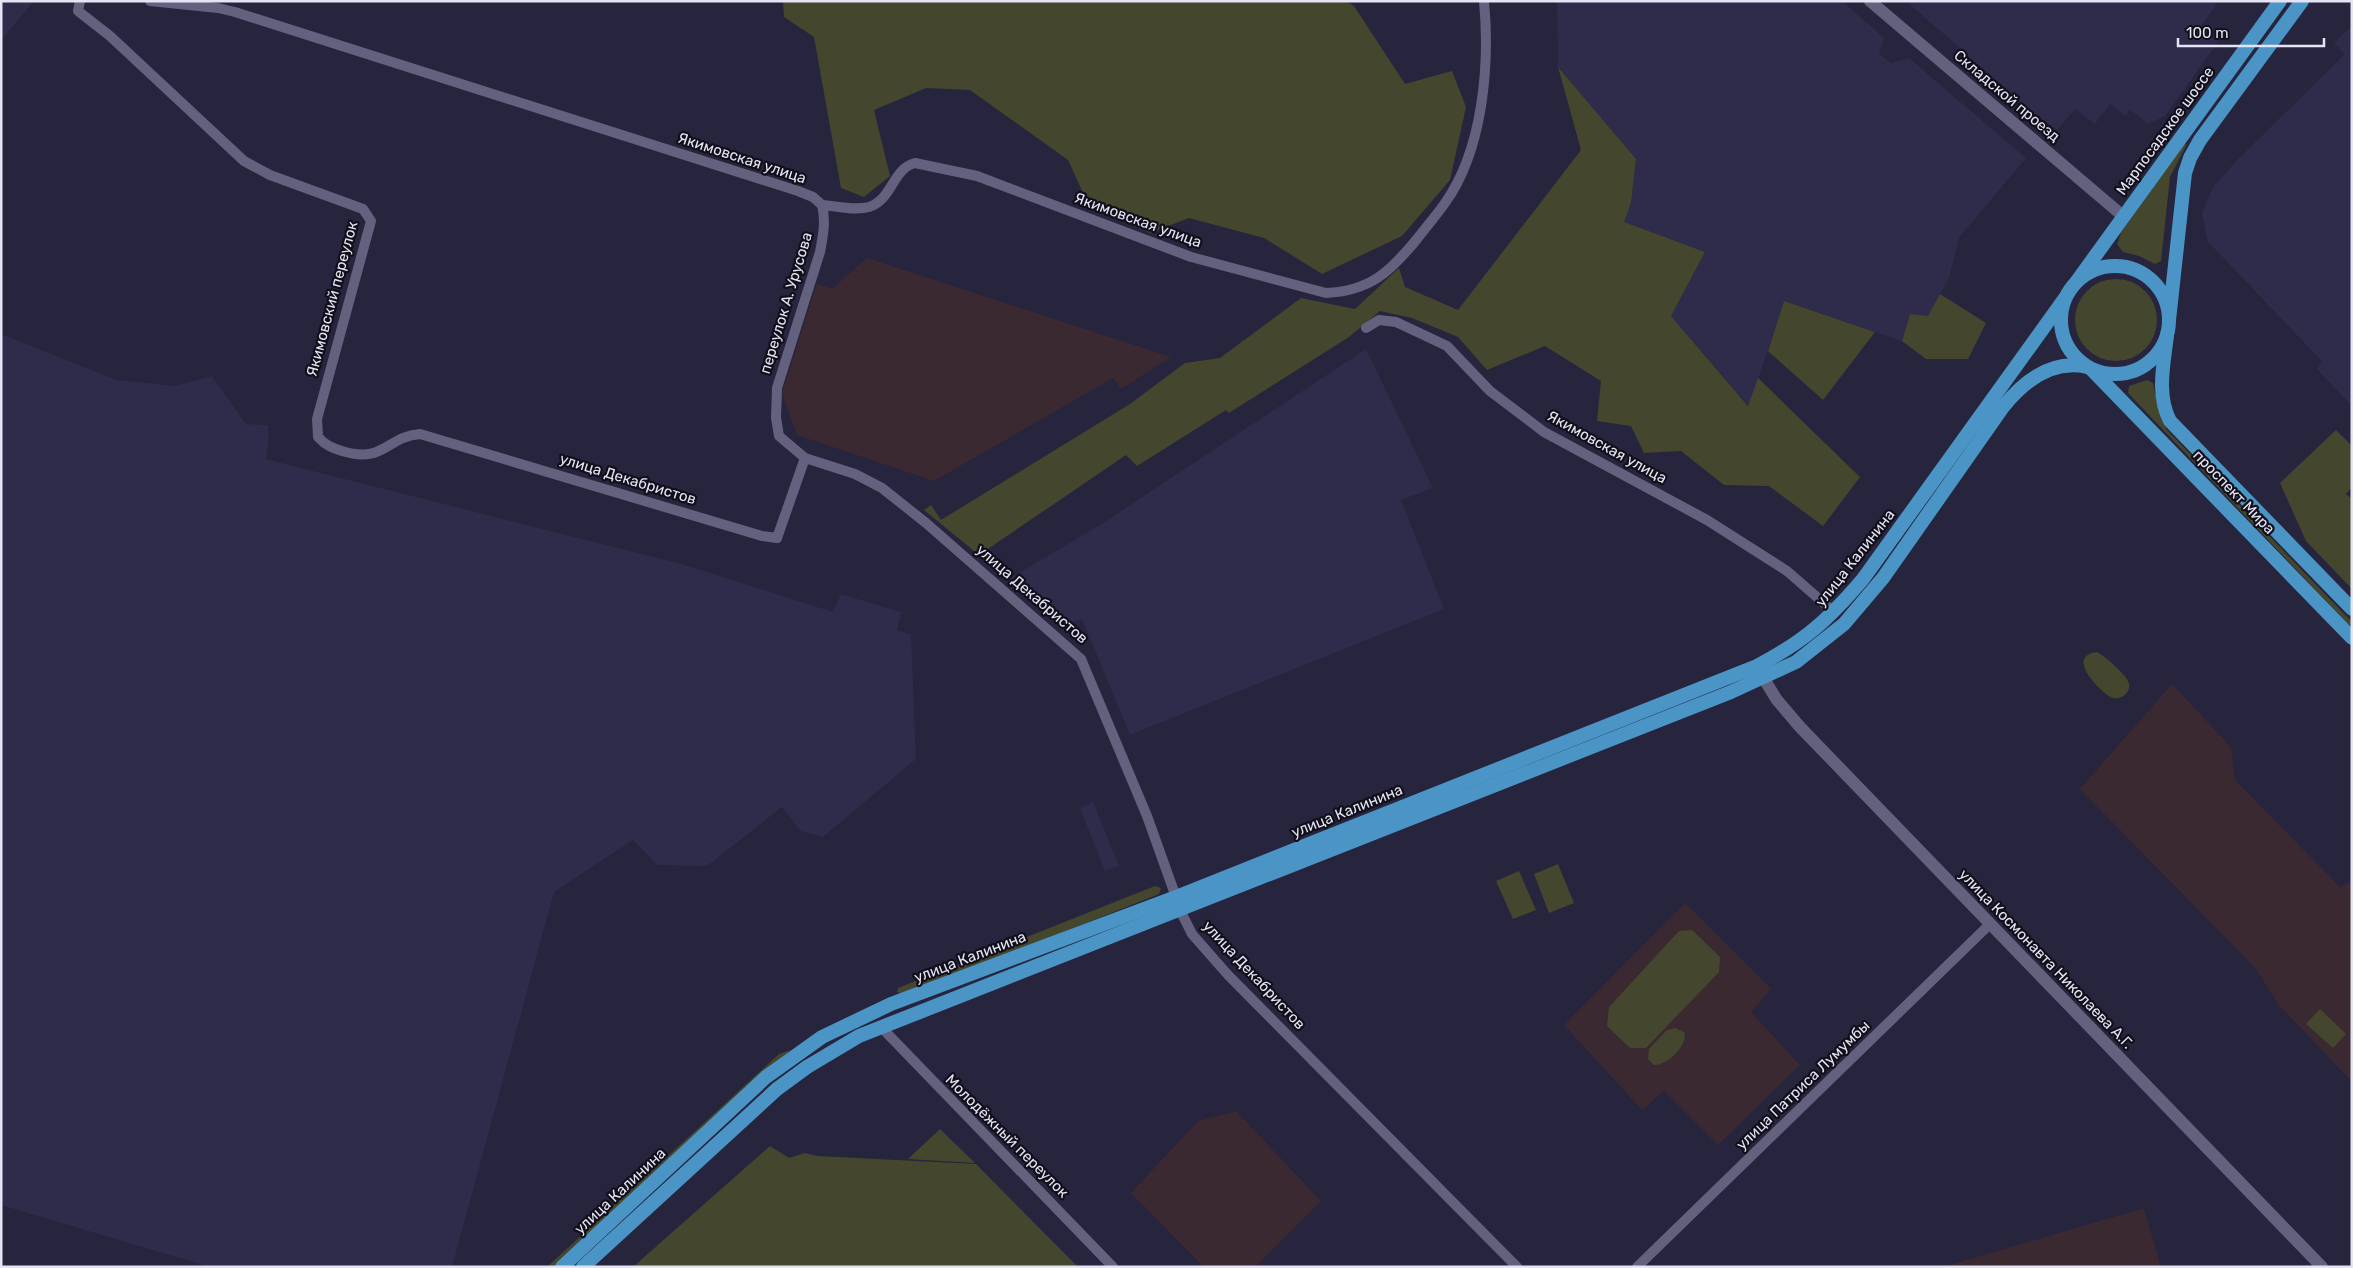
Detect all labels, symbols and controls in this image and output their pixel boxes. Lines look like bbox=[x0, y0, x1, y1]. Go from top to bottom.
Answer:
scale bar bbox=[2178, 15, 2324, 47]
text: 100 m bbox=[2186, 24, 2228, 42]
street label: Складской проезд bbox=[1950, 46, 2064, 146]
street label: Марпосадское шоссе bbox=[2112, 63, 2218, 199]
street label: Якимовская улица bbox=[676, 129, 808, 187]
street label: Якимовская улица bbox=[1072, 189, 1204, 251]
street label: Якимовский переулок bbox=[303, 219, 361, 379]
street label: переулок А. Урусова bbox=[756, 230, 816, 376]
street label: Якимовская улица bbox=[1544, 407, 1670, 487]
street label: проспект Мира bbox=[2189, 446, 2279, 538]
street label: улица Декабристов bbox=[558, 450, 698, 508]
street label: улица Калинина bbox=[1812, 506, 1898, 610]
street label: улица Декабристов bbox=[973, 541, 1091, 647]
street label: улица Калинина bbox=[1289, 781, 1405, 841]
street label: улица Космонавта Николаева А.Г. bbox=[1955, 865, 2137, 1053]
street label: улица Декабристов bbox=[1199, 917, 1309, 1033]
street label: улица Калинина bbox=[912, 927, 1028, 987]
street label: улица Патриса Лумумбы bbox=[1733, 1016, 1873, 1154]
street label: Молодёжный переулок bbox=[942, 1071, 1072, 1201]
street label: улица Калинина bbox=[571, 1144, 669, 1238]

